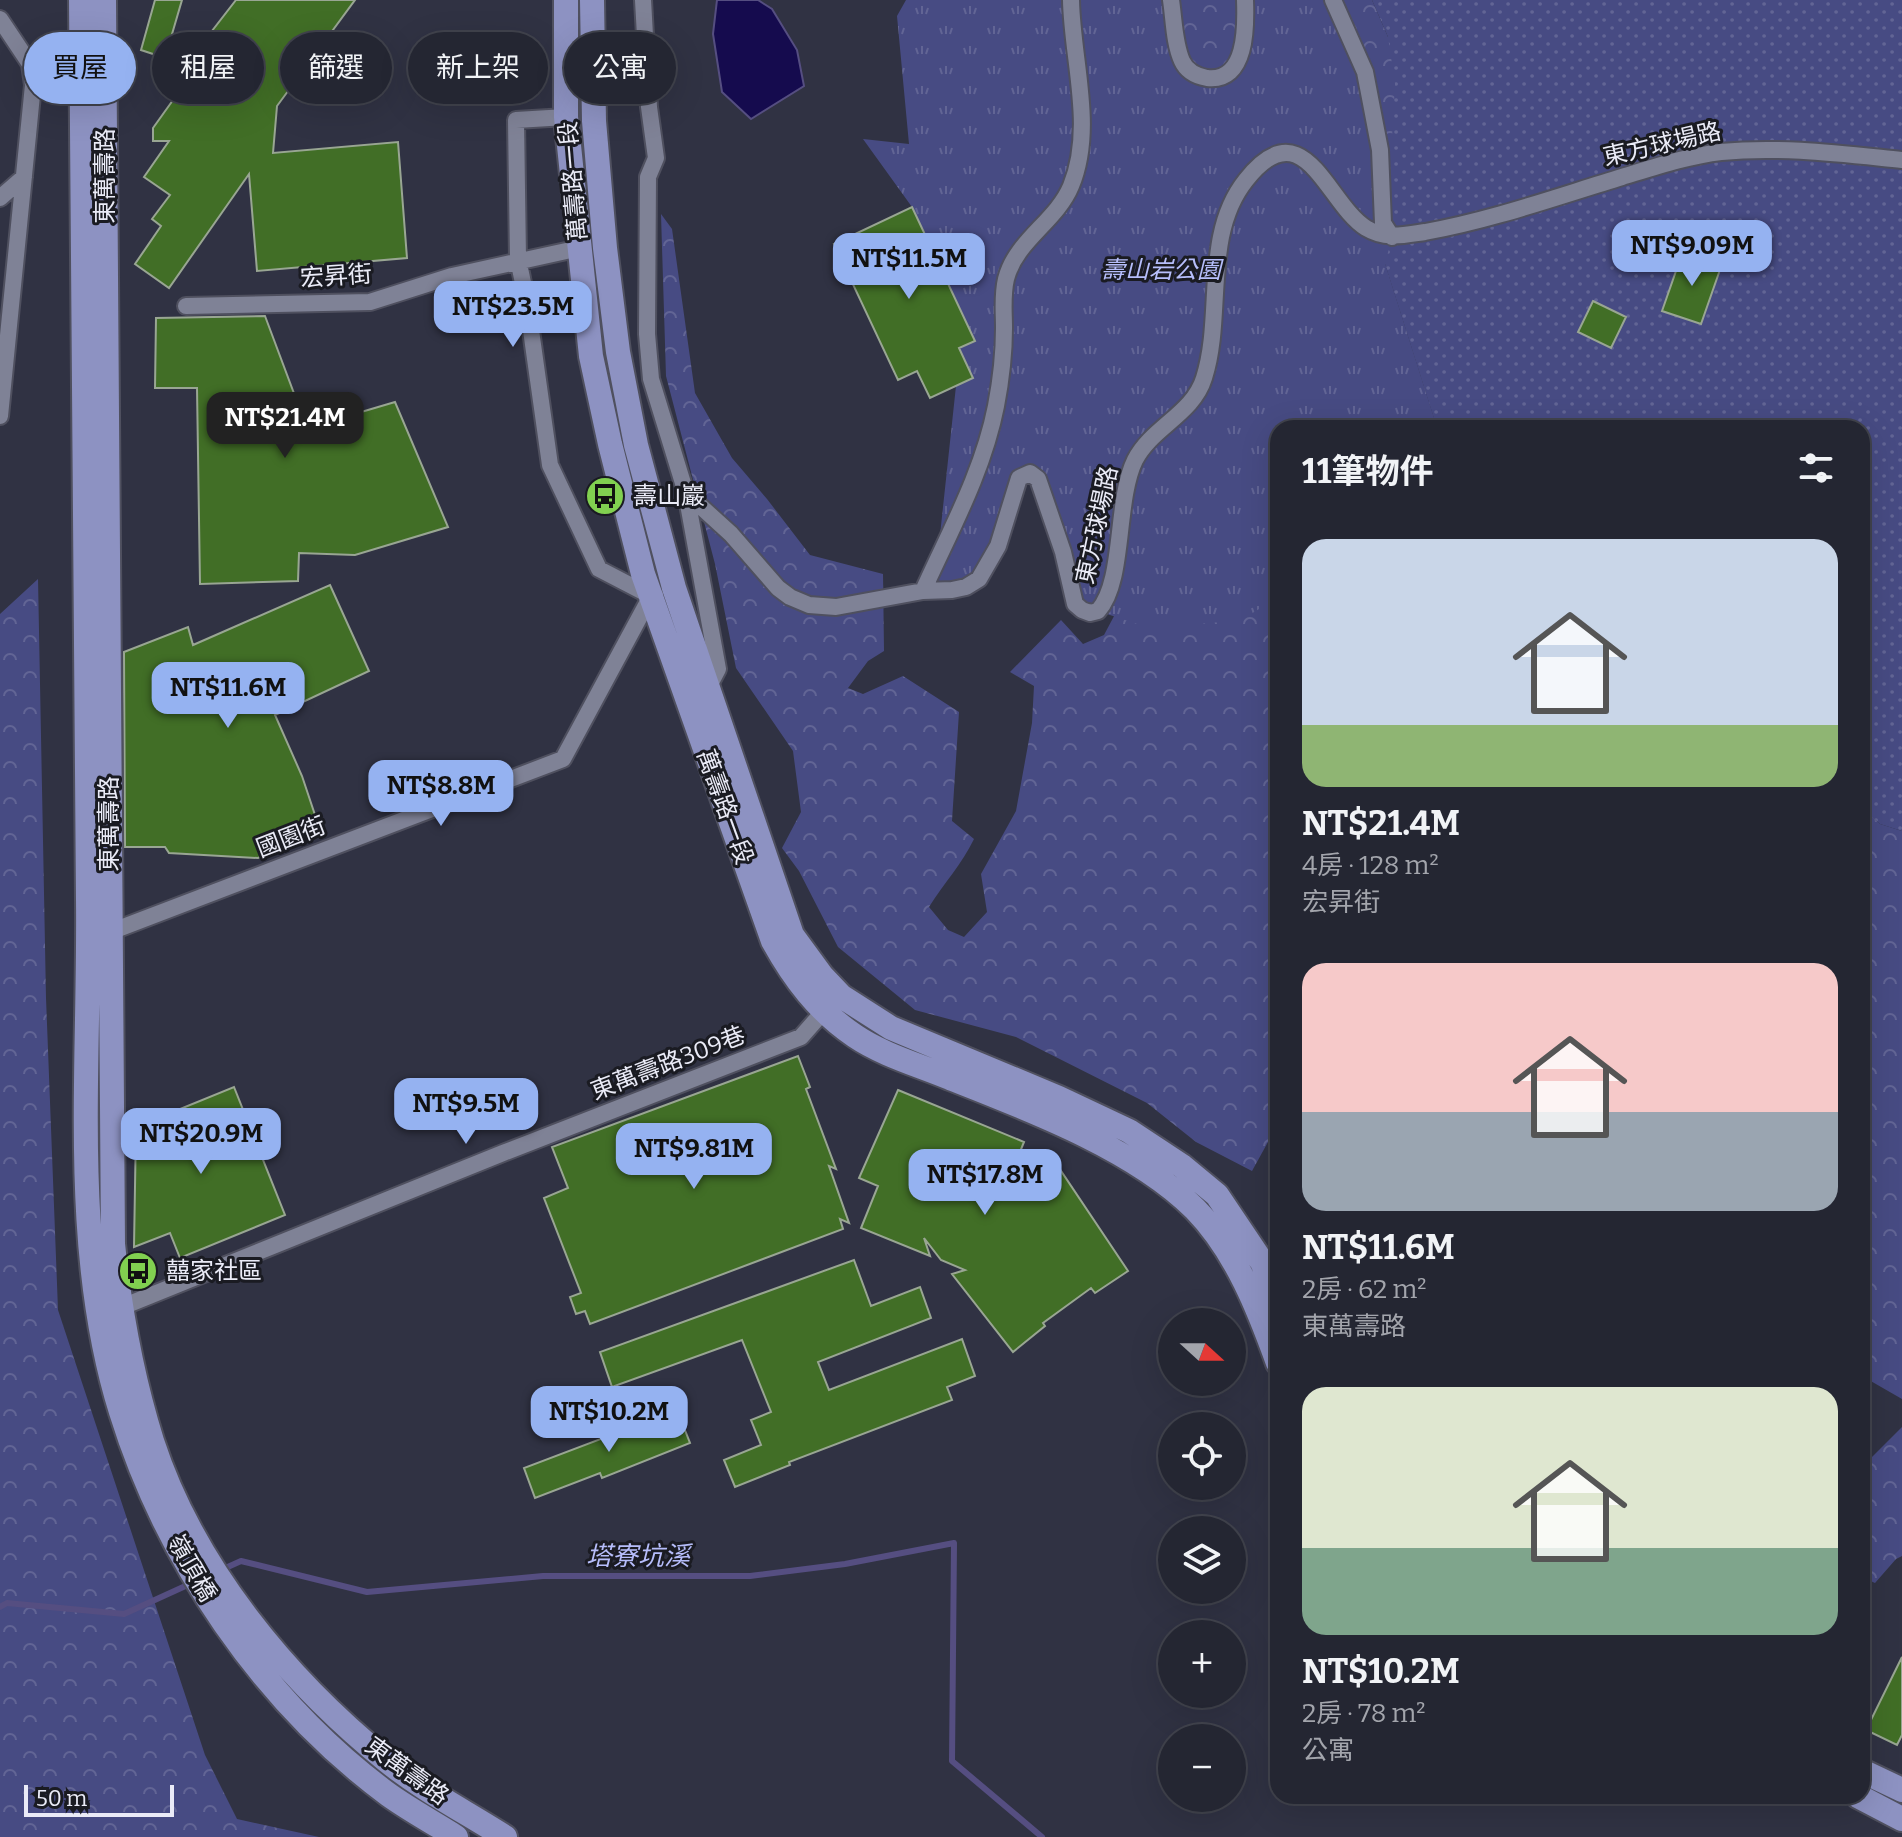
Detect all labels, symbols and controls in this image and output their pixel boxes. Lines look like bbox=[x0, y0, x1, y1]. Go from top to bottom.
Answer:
chip: 買屋 bbox=[24, 32, 136, 104]
chip: 租屋 bbox=[152, 32, 264, 104]
chip: 篩選 bbox=[280, 32, 392, 104]
chip: 新上架 bbox=[408, 32, 548, 104]
chip: 公寓 bbox=[564, 32, 676, 104]
street label: 東方球場路 bbox=[1600, 117, 1724, 171]
street label: 萬壽路一段 bbox=[554, 120, 592, 242]
street label: 東萬壽路 bbox=[91, 128, 119, 224]
pin: NT$9.09M bbox=[1609, 220, 1775, 288]
text: NT$9.09M bbox=[1630, 230, 1754, 261]
pin: NT$11.5M bbox=[826, 233, 992, 301]
text: NT$11.5M bbox=[851, 243, 967, 274]
park label: 壽山岩公園 bbox=[1101, 256, 1224, 284]
street label: 宏昇街 bbox=[299, 260, 373, 292]
pin: NT$23.5M bbox=[430, 281, 596, 349]
text: NT$23.5M bbox=[452, 291, 574, 322]
pin: NT$21.4M bbox=[202, 392, 368, 460]
text: NT$21.4M bbox=[225, 402, 345, 433]
icon: filters bbox=[1794, 446, 1838, 490]
text: 11筆物件 bbox=[1302, 451, 1433, 492]
street label: 東方球場路 bbox=[1071, 463, 1123, 587]
bus stop icon: 壽山巖 bbox=[584, 475, 626, 517]
place label: 壽山巖 bbox=[633, 482, 705, 510]
icon: home bbox=[1498, 591, 1642, 735]
pin: NT$11.6M bbox=[145, 662, 311, 730]
text: NT$11.6M bbox=[170, 672, 286, 703]
street label: 萬壽路一段 bbox=[691, 746, 759, 868]
pin: NT$8.8M bbox=[367, 760, 515, 828]
text: NT$8.8M bbox=[386, 770, 496, 801]
street label: 東萬壽路 bbox=[95, 776, 123, 872]
text: NT$21.4M bbox=[1302, 803, 1460, 844]
street label: 國園街 bbox=[252, 811, 330, 863]
text: 4房 · 128 m² bbox=[1302, 850, 1439, 881]
text: 宏昇街 bbox=[1302, 887, 1380, 918]
icon: home bbox=[1498, 1015, 1642, 1159]
street label: 東萬壽路309巷 bbox=[587, 1021, 749, 1105]
pin: NT$9.5M bbox=[392, 1078, 540, 1146]
text: NT$9.5M bbox=[412, 1088, 520, 1119]
pin: NT$20.9M bbox=[118, 1108, 284, 1176]
text: NT$20.9M bbox=[139, 1118, 263, 1149]
pin: NT$9.81M bbox=[611, 1123, 777, 1191]
text: NT$9.81M bbox=[634, 1133, 754, 1164]
pin: NT$17.8M bbox=[902, 1149, 1068, 1217]
text: NT$17.8M bbox=[927, 1159, 1043, 1190]
text: NT$11.6M bbox=[1302, 1227, 1455, 1268]
bus stop icon: 囍家社區 bbox=[117, 1250, 159, 1292]
place label: 囍家社區 bbox=[166, 1257, 262, 1285]
text: 2房 · 62 m² bbox=[1302, 1274, 1426, 1305]
north arrow bbox=[1158, 1308, 1246, 1396]
map controls bbox=[1158, 1308, 1246, 1812]
text: 東萬壽路 bbox=[1302, 1311, 1406, 1342]
pin: NT$10.2M bbox=[526, 1386, 692, 1454]
text: NT$10.2M bbox=[549, 1396, 669, 1427]
button: locate bbox=[1158, 1412, 1246, 1500]
icon: home bbox=[1498, 1439, 1642, 1583]
button: layers bbox=[1158, 1516, 1246, 1604]
street label: 嶺頂橋 bbox=[162, 1530, 222, 1606]
water label: 塔寮坑溪 bbox=[586, 1541, 694, 1572]
button: + bbox=[1158, 1620, 1246, 1708]
text: NT$10.2M bbox=[1302, 1651, 1460, 1692]
text: 2房 · 78 m² bbox=[1302, 1698, 1426, 1729]
button: − bbox=[1158, 1724, 1246, 1812]
street label: 東萬壽路 bbox=[360, 1731, 454, 1811]
text: 公寓 bbox=[1302, 1735, 1354, 1766]
scale bar bbox=[24, 1781, 174, 1817]
text: 50 m bbox=[36, 1785, 87, 1812]

